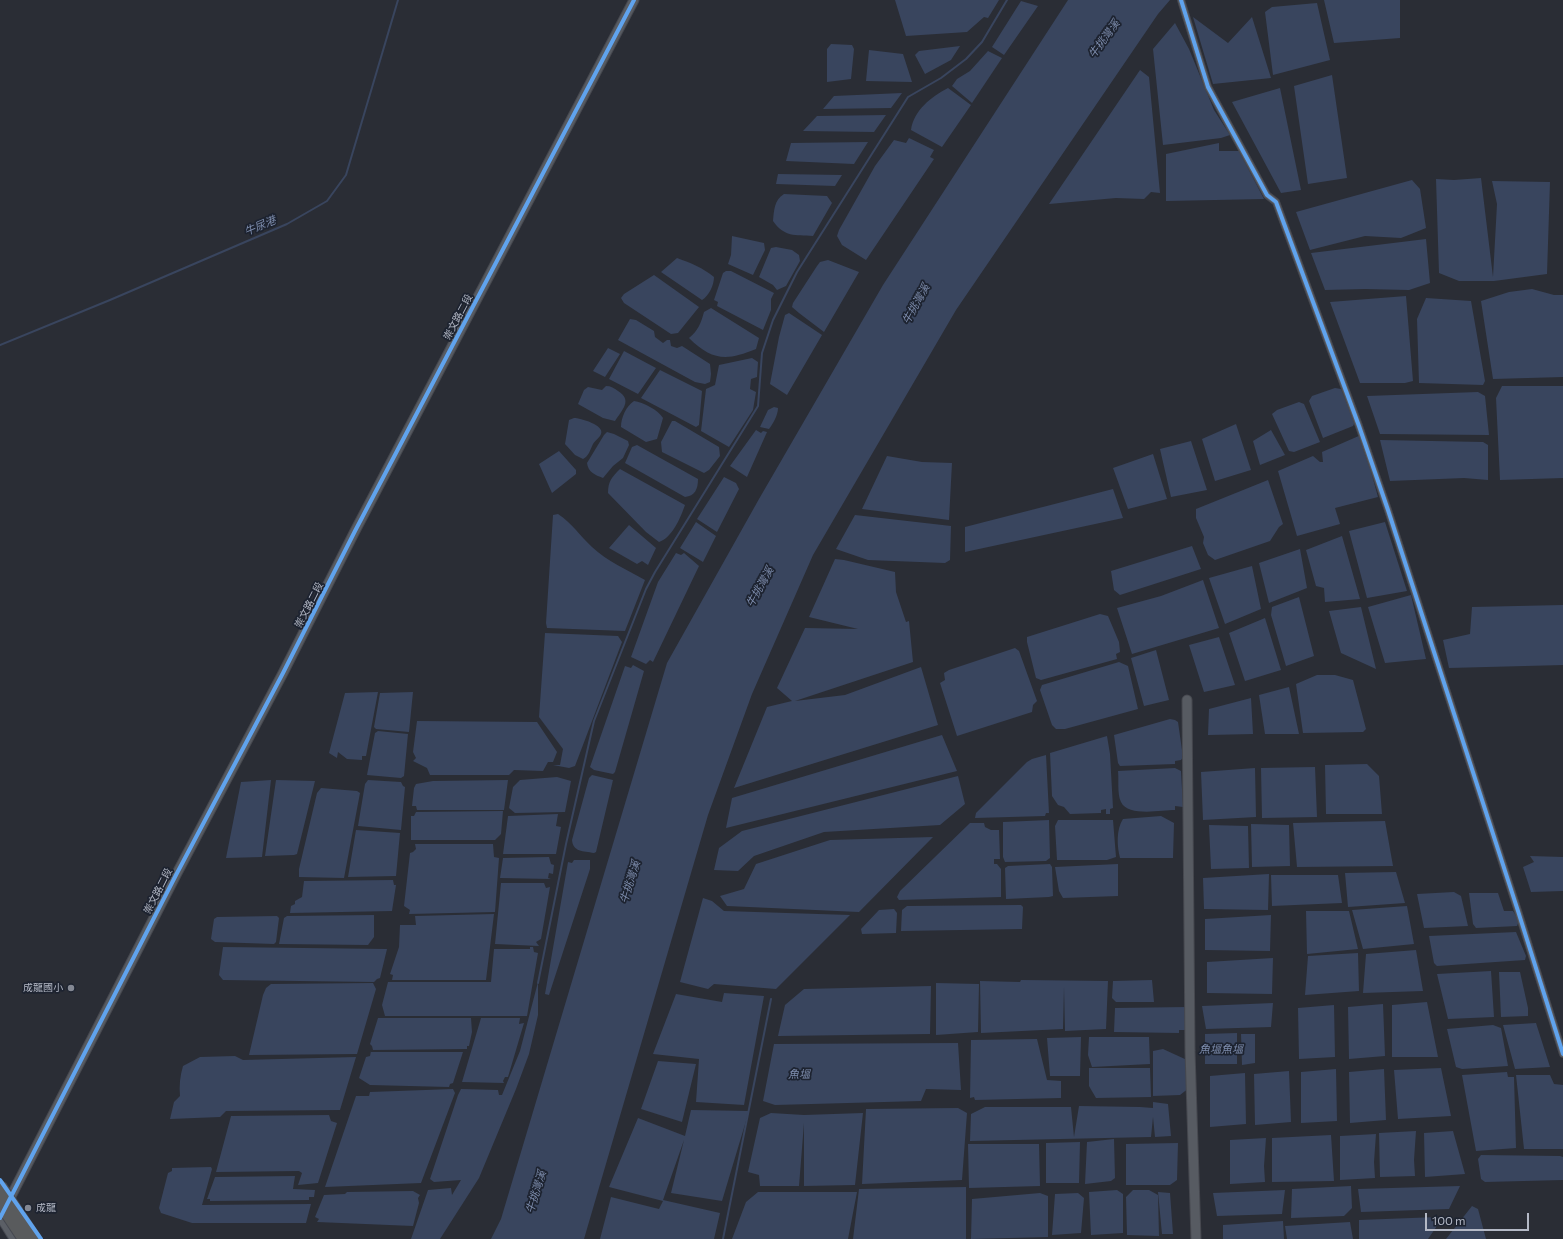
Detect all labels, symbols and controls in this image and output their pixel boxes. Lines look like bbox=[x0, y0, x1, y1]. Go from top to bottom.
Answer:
water label: 牛挑灣溪 bbox=[1086, 17, 1122, 61]
water label: 牛尿港 bbox=[242, 213, 278, 239]
water label: 牛挑灣溪 bbox=[900, 282, 932, 326]
street label: 崇文路二段 bbox=[441, 292, 475, 342]
water label: 牛挑灣溪 bbox=[744, 565, 776, 609]
street label: 崇文路二段 bbox=[292, 580, 326, 630]
water label: 牛挑灣溪 bbox=[617, 859, 643, 905]
street label: 崇文路二段 bbox=[141, 866, 175, 916]
place label: 成龍國小 bbox=[23, 982, 63, 994]
marker: 成龍國小 bbox=[66, 983, 76, 993]
water label: 魚塭魚塭 bbox=[1199, 1042, 1243, 1056]
water label: 魚塭 bbox=[788, 1067, 810, 1081]
water label: 牛挑灣溪 bbox=[523, 1169, 549, 1215]
place label: 成龍 bbox=[36, 1202, 56, 1214]
marker: 成龍 bbox=[23, 1203, 33, 1213]
scale bar bbox=[1427, 1205, 1531, 1231]
text: 100 m bbox=[1432, 1213, 1466, 1227]

